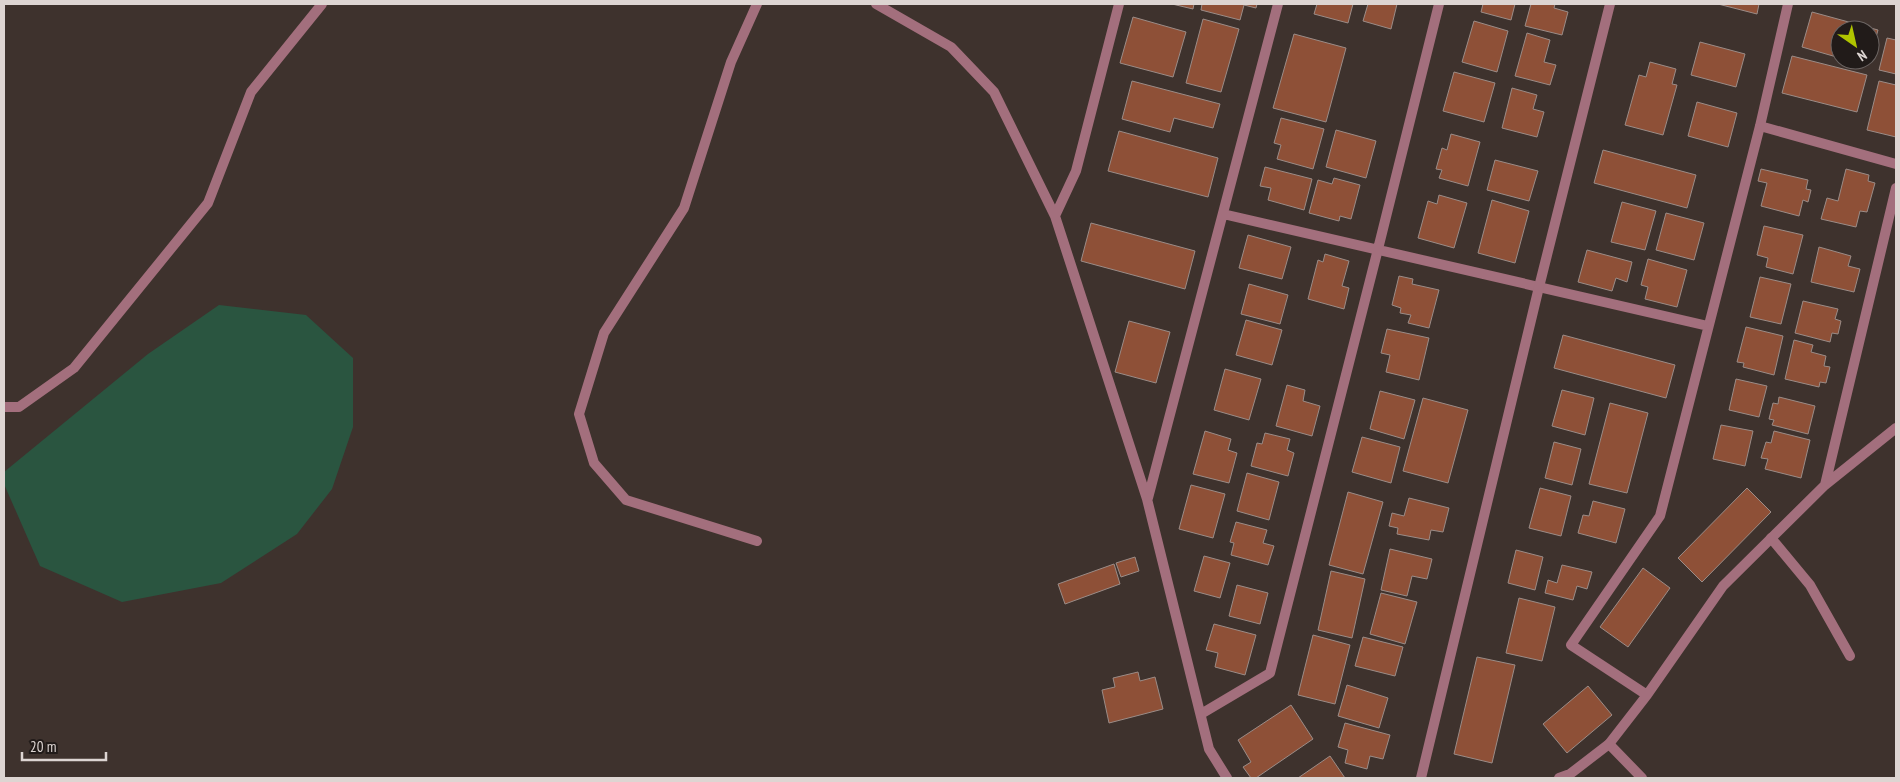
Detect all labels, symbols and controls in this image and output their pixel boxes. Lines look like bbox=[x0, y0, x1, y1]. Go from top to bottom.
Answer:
north arrow bbox=[1830, 20, 1880, 70]
text: N bbox=[1854, 46, 1870, 65]
scale bar bbox=[22, 730, 106, 762]
text: 20 m bbox=[30, 737, 56, 756]

